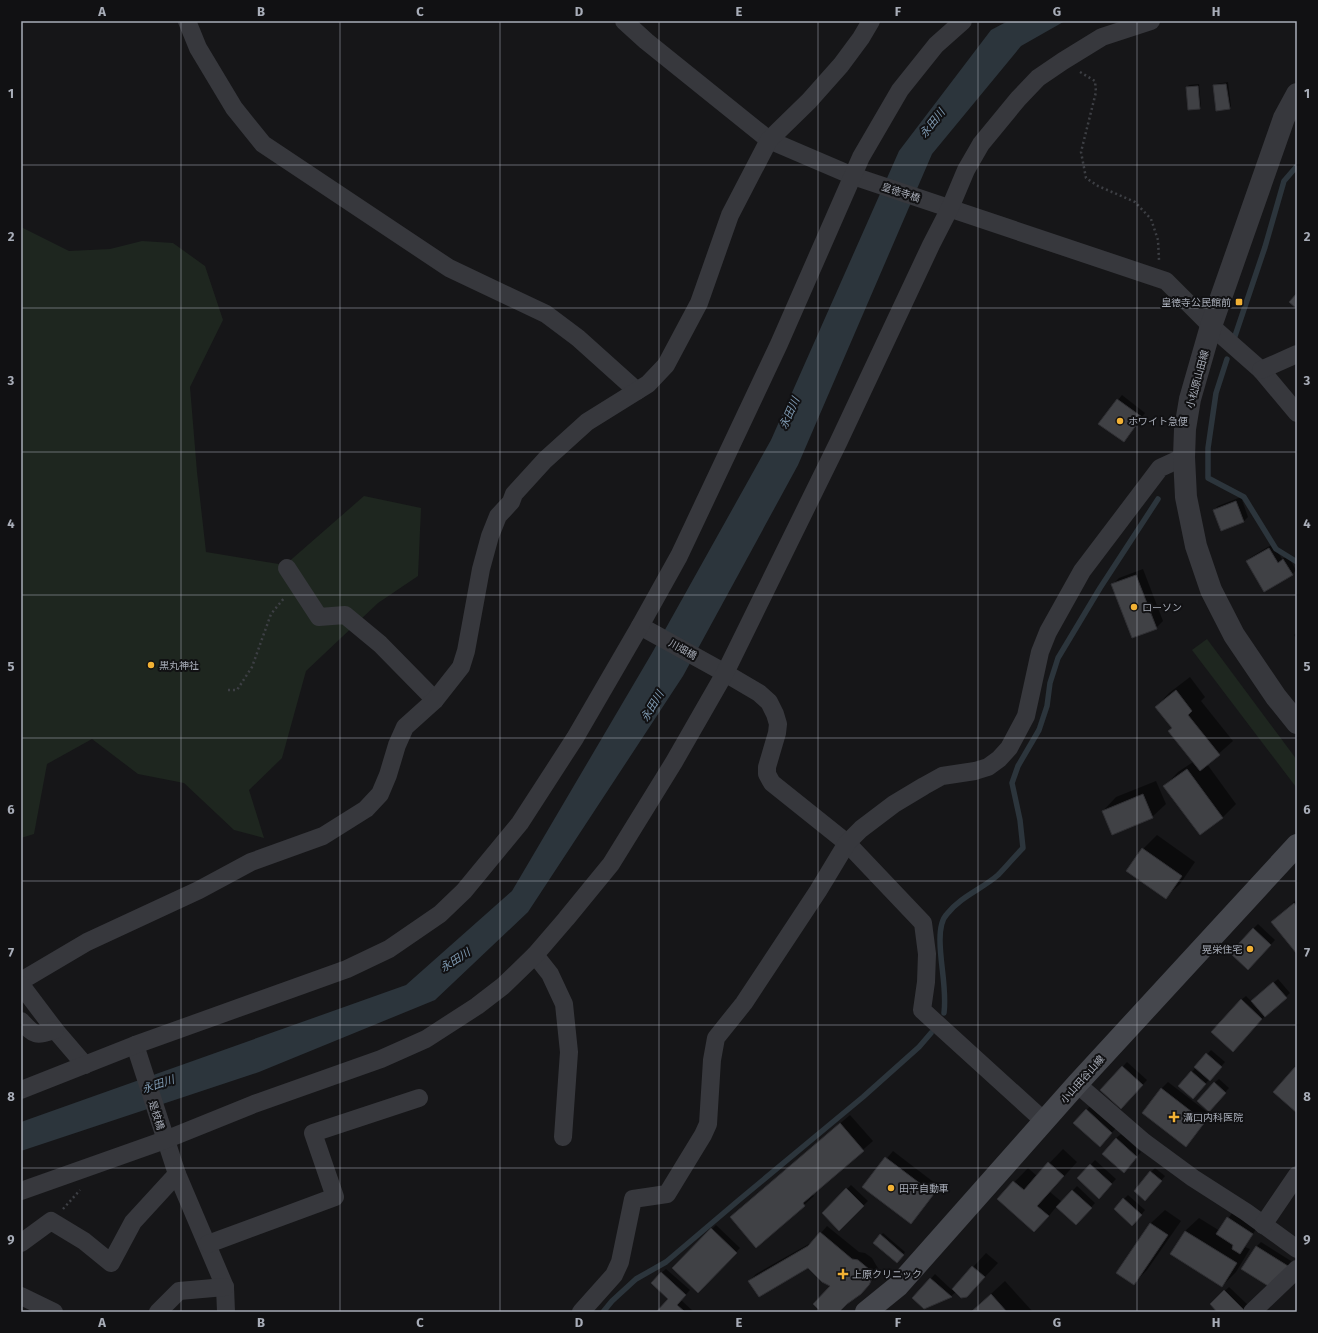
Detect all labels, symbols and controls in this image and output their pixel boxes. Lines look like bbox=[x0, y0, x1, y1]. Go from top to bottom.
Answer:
text: A bbox=[97, 4, 106, 19]
text: B bbox=[257, 4, 265, 19]
text: C bbox=[416, 4, 424, 19]
text: D bbox=[575, 4, 584, 19]
text: E bbox=[736, 4, 743, 19]
text: F bbox=[895, 4, 902, 19]
text: G bbox=[1053, 4, 1061, 19]
text: H bbox=[1212, 4, 1220, 19]
text: 1 bbox=[8, 86, 14, 101]
text: 1 bbox=[1304, 86, 1310, 101]
water label: 永田川 bbox=[917, 106, 948, 140]
street label: 皇徳寺橋 bbox=[880, 181, 922, 205]
text: 2 bbox=[8, 229, 15, 244]
text: 2 bbox=[1304, 229, 1311, 244]
place label: 皇徳寺公民館前 bbox=[1161, 297, 1231, 309]
marker: 皇徳寺公民館前 bbox=[1234, 297, 1244, 307]
street label: 小松原山田線 bbox=[1184, 349, 1212, 410]
text: 3 bbox=[7, 373, 15, 388]
text: 3 bbox=[1303, 373, 1311, 388]
water label: 永田川 bbox=[777, 395, 803, 431]
marker: ホワイト急便 bbox=[1115, 416, 1125, 426]
place label: ホワイト急便 bbox=[1128, 416, 1188, 428]
text: 4 bbox=[7, 516, 15, 531]
text: 4 bbox=[1303, 516, 1311, 531]
marker: ローソン bbox=[1129, 602, 1139, 612]
place label: ローソン bbox=[1142, 602, 1182, 614]
street label: 川畑橋 bbox=[666, 637, 699, 662]
text: 5 bbox=[8, 659, 15, 674]
text: 5 bbox=[1304, 659, 1311, 674]
marker: 黒丸神社 bbox=[146, 660, 156, 670]
place label: 黒丸神社 bbox=[159, 660, 199, 672]
water label: 永田川 bbox=[638, 688, 667, 724]
text: 6 bbox=[7, 802, 15, 817]
text: 6 bbox=[1303, 802, 1311, 817]
place label: 晃栄住宅 bbox=[1202, 944, 1242, 956]
marker: 晃栄住宅 bbox=[1245, 944, 1255, 954]
text: 7 bbox=[8, 945, 14, 960]
water label: 永田川 bbox=[438, 945, 473, 975]
text: 7 bbox=[1304, 945, 1310, 960]
street label: 小山田谷山線 bbox=[1058, 1053, 1107, 1106]
water label: 永田川 bbox=[140, 1073, 177, 1096]
text: 8 bbox=[7, 1089, 15, 1104]
text: 8 bbox=[1303, 1089, 1311, 1104]
street label: 是枝橋 bbox=[146, 1099, 166, 1131]
marker: 溝口内科医院 bbox=[1168, 1111, 1180, 1123]
place label: 溝口内科医院 bbox=[1183, 1112, 1243, 1124]
marker: 田平自動車 bbox=[886, 1183, 896, 1193]
place label: 田平自動車 bbox=[899, 1183, 949, 1195]
text: 9 bbox=[7, 1232, 15, 1247]
text: 9 bbox=[1303, 1232, 1311, 1247]
marker: 上原クリニック bbox=[837, 1268, 849, 1280]
place label: 上原クリニック bbox=[852, 1269, 922, 1281]
text: A bbox=[97, 1315, 106, 1330]
text: B bbox=[257, 1315, 265, 1330]
text: C bbox=[416, 1315, 424, 1330]
text: D bbox=[575, 1315, 584, 1330]
text: E bbox=[736, 1315, 743, 1330]
text: F bbox=[895, 1315, 902, 1330]
text: G bbox=[1053, 1315, 1061, 1330]
text: H bbox=[1212, 1315, 1220, 1330]

